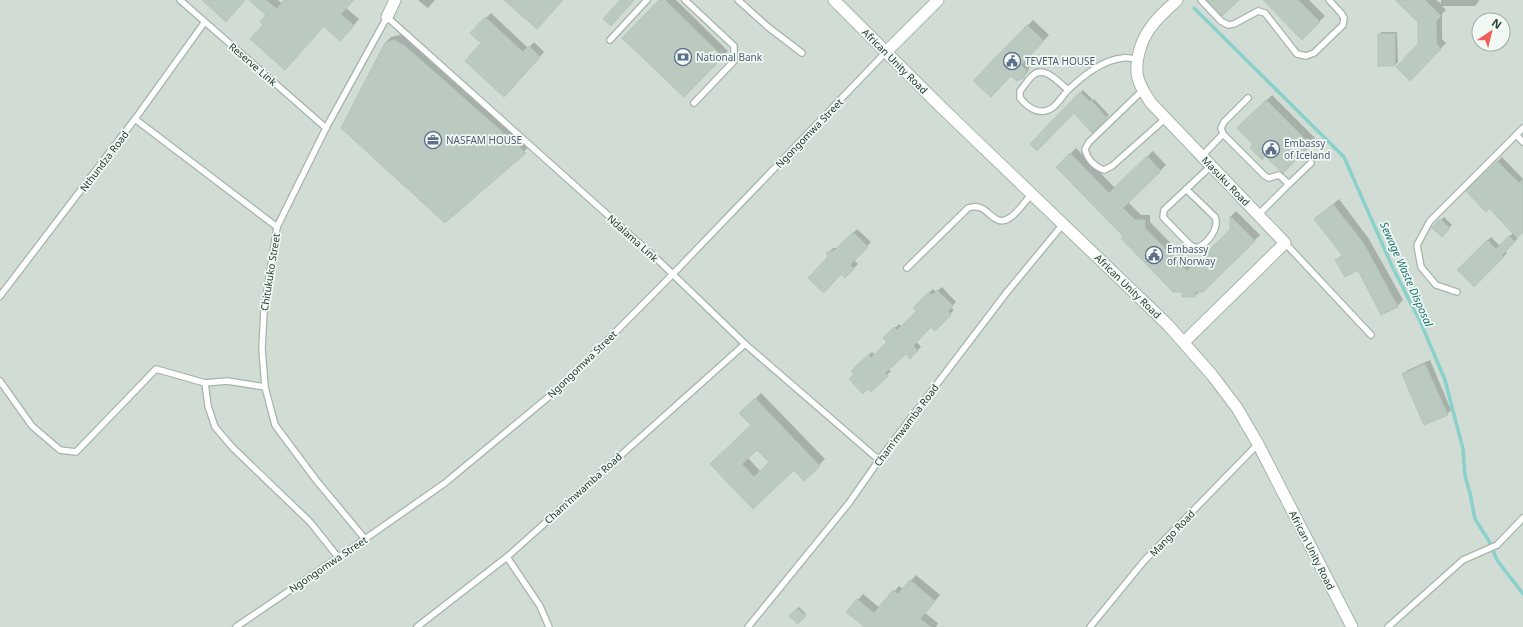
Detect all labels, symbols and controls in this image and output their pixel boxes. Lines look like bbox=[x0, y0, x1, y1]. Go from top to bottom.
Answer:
north arrow bbox=[1471, 12, 1511, 52]
text: N bbox=[1489, 15, 1505, 32]
street label: African Unity Road bbox=[859, 25, 931, 97]
street label: Reserve Link bbox=[226, 39, 280, 89]
bank icon: National Bank bbox=[673, 47, 693, 67]
place label: National Bank bbox=[696, 50, 763, 64]
public building icon: TEVETA HOUSE bbox=[1002, 51, 1022, 71]
place label: TEVETA HOUSE bbox=[1025, 54, 1095, 68]
street label: Ngongomwa Street bbox=[772, 95, 846, 171]
street label: Nthundza Road bbox=[76, 128, 132, 194]
office icon: NASFAM HOUSE bbox=[423, 130, 443, 150]
place label: NASFAM HOUSE bbox=[446, 133, 522, 147]
place label: Embassy of Iceland bbox=[1284, 136, 1330, 162]
public building icon: Embassy of Iceland bbox=[1261, 139, 1281, 159]
street label: Masuku Road bbox=[1199, 153, 1253, 209]
street label: Ndalama Link bbox=[604, 211, 662, 265]
water label: Sewage Waste Disposal bbox=[1377, 219, 1437, 330]
street label: Chitukuko Street bbox=[257, 232, 283, 312]
place label: Embassy of Norway bbox=[1167, 242, 1216, 268]
public building icon: Embassy of Norway bbox=[1144, 245, 1164, 265]
street label: African Unity Road bbox=[1092, 251, 1164, 321]
street label: Ngongomwa Street bbox=[544, 327, 620, 401]
street label: Cham'mwamba Road bbox=[870, 381, 942, 469]
street label: Cham'mwamba Road bbox=[541, 449, 625, 527]
street label: Mango Road bbox=[1146, 507, 1198, 559]
street label: African Unity Road bbox=[1286, 508, 1338, 592]
street label: Ngongomwa Street bbox=[286, 532, 370, 595]

